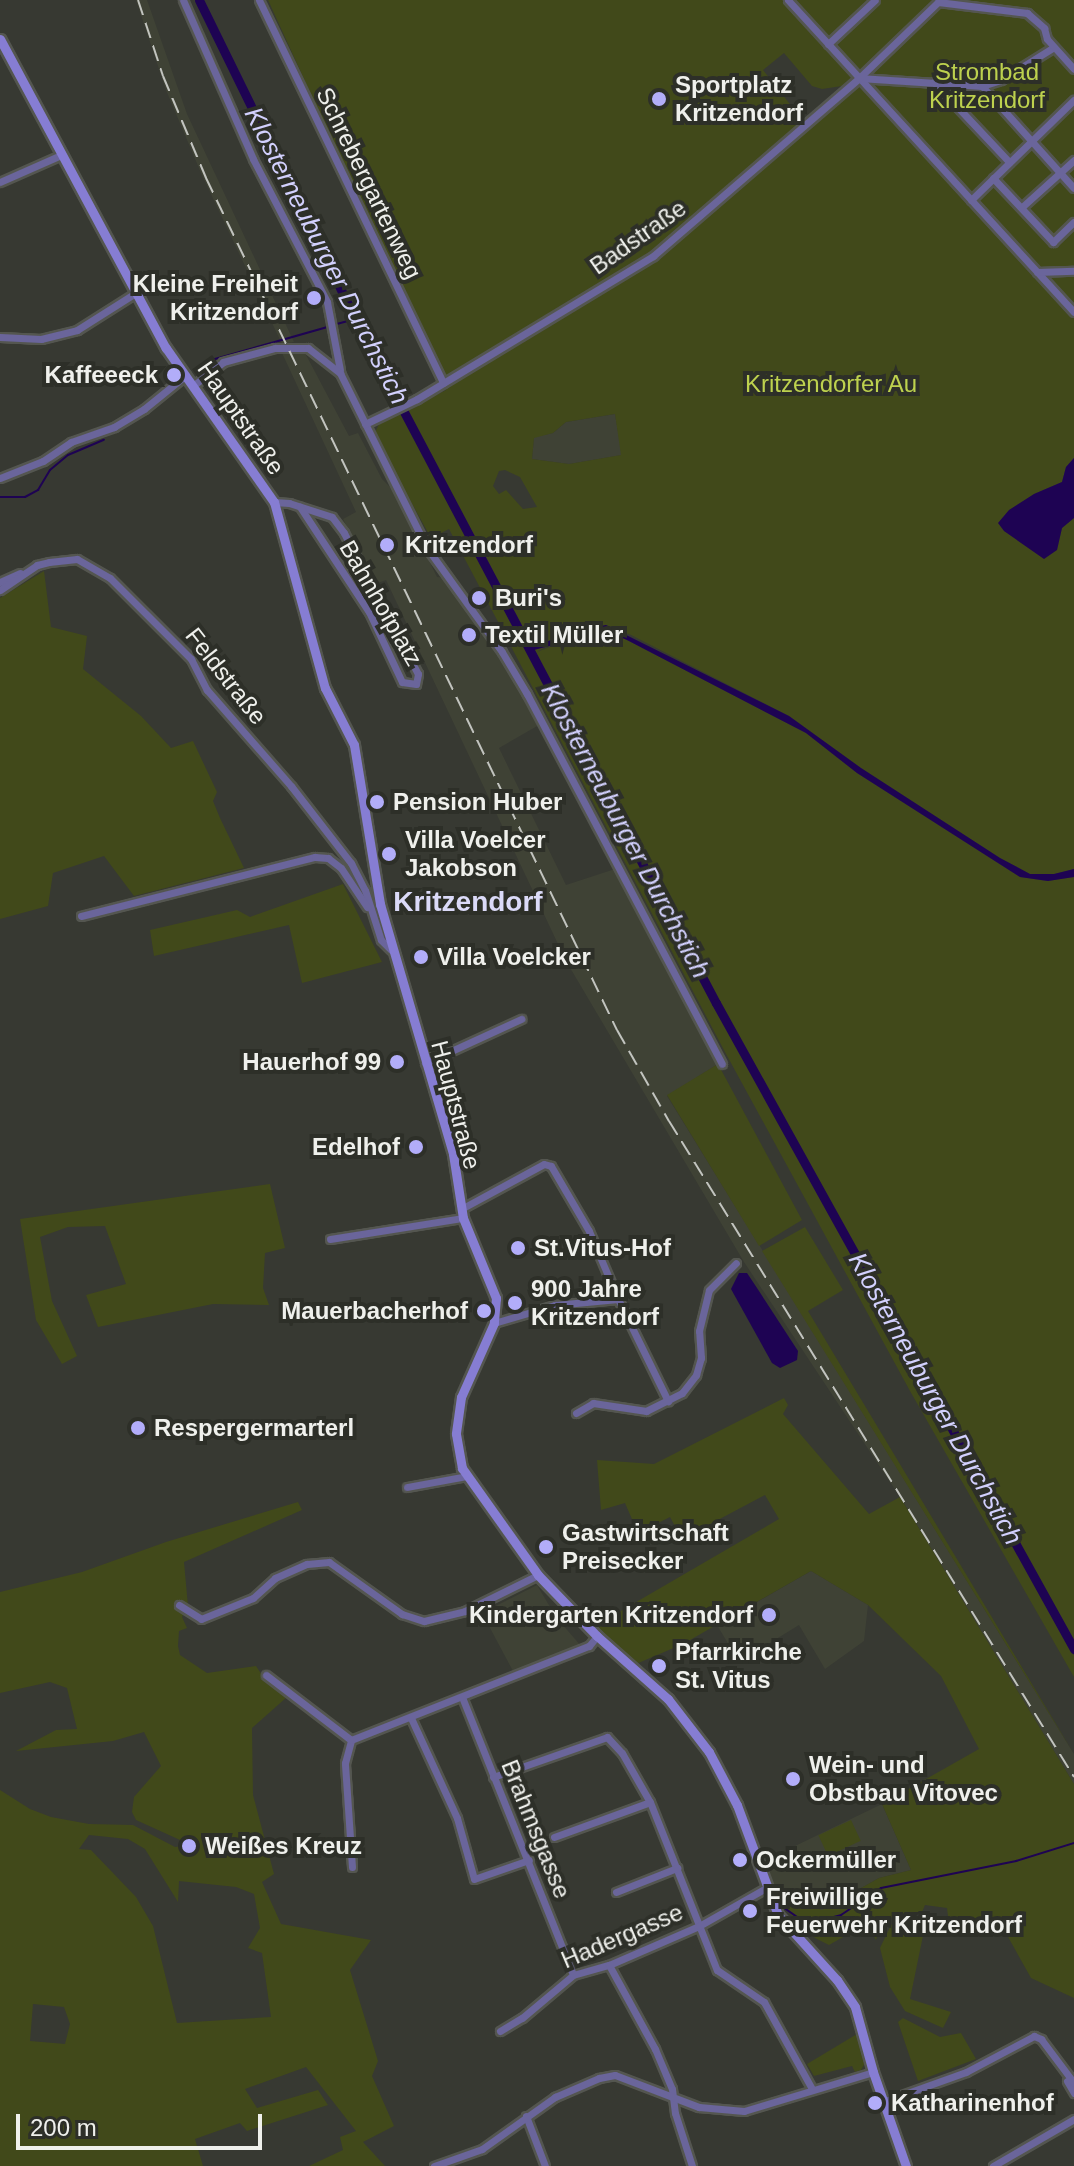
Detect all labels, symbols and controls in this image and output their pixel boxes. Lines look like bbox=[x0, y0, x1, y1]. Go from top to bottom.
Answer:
park label: Strombad Kritzendorf bbox=[929, 58, 1045, 114]
place label: Sportplatz Kritzendorf bbox=[675, 71, 803, 127]
street label: Schrebergartenweg bbox=[310, 83, 428, 283]
marker: Sportplatz Kritzendorf bbox=[650, 90, 668, 108]
water label: Klosterneuburger Durchstich bbox=[237, 102, 415, 410]
street label: Badstraße bbox=[584, 193, 692, 281]
place label: Kleine Freiheit Kritzendorf bbox=[133, 270, 298, 326]
marker: Kleine Freiheit Kritzendorf bbox=[305, 289, 323, 307]
street label: Hauptstraße bbox=[191, 356, 291, 480]
place label: Kaffeeeck bbox=[45, 361, 158, 389]
marker: Kaffeeeck bbox=[165, 366, 183, 384]
park label: Kritzendorfer Au bbox=[744, 370, 918, 398]
place label: Kritzendorf bbox=[405, 531, 533, 559]
marker: Kritzendorf bbox=[376, 534, 398, 556]
street label: Bahnhofplatz bbox=[334, 535, 428, 671]
place label: Buri's bbox=[495, 584, 562, 612]
marker: Buri's bbox=[470, 589, 488, 607]
place label: Textil Müller bbox=[485, 621, 623, 649]
street label: Feldstraße bbox=[179, 622, 273, 730]
marker: Textil Müller bbox=[460, 626, 478, 644]
water label: Klosterneuburger Durchstich bbox=[534, 678, 716, 984]
place label: Pension Huber bbox=[393, 788, 562, 816]
marker: Pension Huber bbox=[368, 793, 386, 811]
place label: Villa Voelcer Jakobson bbox=[405, 826, 546, 882]
marker: Villa Voelcer Jakobson bbox=[380, 845, 398, 863]
district label: Kritzendorf bbox=[393, 885, 543, 919]
place label: Villa Voelcker bbox=[437, 943, 591, 971]
marker: Villa Voelcker bbox=[412, 948, 430, 966]
street label: Hauptstraße bbox=[425, 1037, 487, 1173]
place label: Hauerhof 99 bbox=[242, 1048, 381, 1076]
marker: Hauerhof 99 bbox=[388, 1053, 406, 1071]
place label: Edelhof bbox=[312, 1133, 400, 1161]
marker: Edelhof bbox=[407, 1138, 425, 1156]
place label: St.Vitus-Hof bbox=[534, 1234, 671, 1262]
marker: St.Vitus-Hof bbox=[509, 1239, 527, 1257]
water label: Klosterneuburger Durchstich bbox=[841, 1247, 1029, 1551]
place label: 900 Jahre Kritzendorf bbox=[531, 1275, 659, 1331]
marker: 900 Jahre Kritzendorf bbox=[506, 1294, 524, 1312]
place label: Mauerbacherhof bbox=[281, 1297, 468, 1325]
marker: Mauerbacherhof bbox=[475, 1302, 493, 1320]
place label: Respergermarterl bbox=[154, 1414, 354, 1442]
marker: Respergermarterl bbox=[129, 1419, 147, 1437]
place label: Gastwirtschaft Preisecker bbox=[562, 1519, 729, 1575]
marker: Gastwirtschaft Preisecker bbox=[537, 1538, 555, 1556]
place label: Kindergarten Kritzendorf bbox=[469, 1601, 753, 1629]
marker: Kindergarten Kritzendorf bbox=[760, 1606, 778, 1624]
place label: Pfarrkirche St. Vitus bbox=[675, 1638, 802, 1694]
marker: Pfarrkirche St. Vitus bbox=[650, 1657, 668, 1675]
place label: Wein- und Obstbau Vitovec bbox=[809, 1751, 998, 1807]
street label: Brahmsgasse bbox=[495, 1756, 577, 1902]
marker: Wein- und Obstbau Vitovec bbox=[784, 1770, 802, 1788]
place label: Weißes Kreuz bbox=[205, 1832, 362, 1860]
marker: Weißes Kreuz bbox=[180, 1837, 198, 1855]
place label: Ockermüller bbox=[756, 1846, 896, 1874]
marker: Ockermüller bbox=[731, 1851, 749, 1869]
place label: Freiwillige Feuerwehr Kritzendorf bbox=[766, 1883, 1022, 1939]
street label: Hadergasse bbox=[557, 1897, 687, 1975]
marker: Freiwillige Feuerwehr Kritzendorf bbox=[741, 1902, 759, 1920]
place label: Katharinenhof bbox=[891, 2089, 1054, 2117]
marker: Katharinenhof bbox=[866, 2094, 884, 2112]
scale bar bbox=[20, 2098, 266, 2148]
text: 200 m bbox=[30, 2114, 97, 2141]

